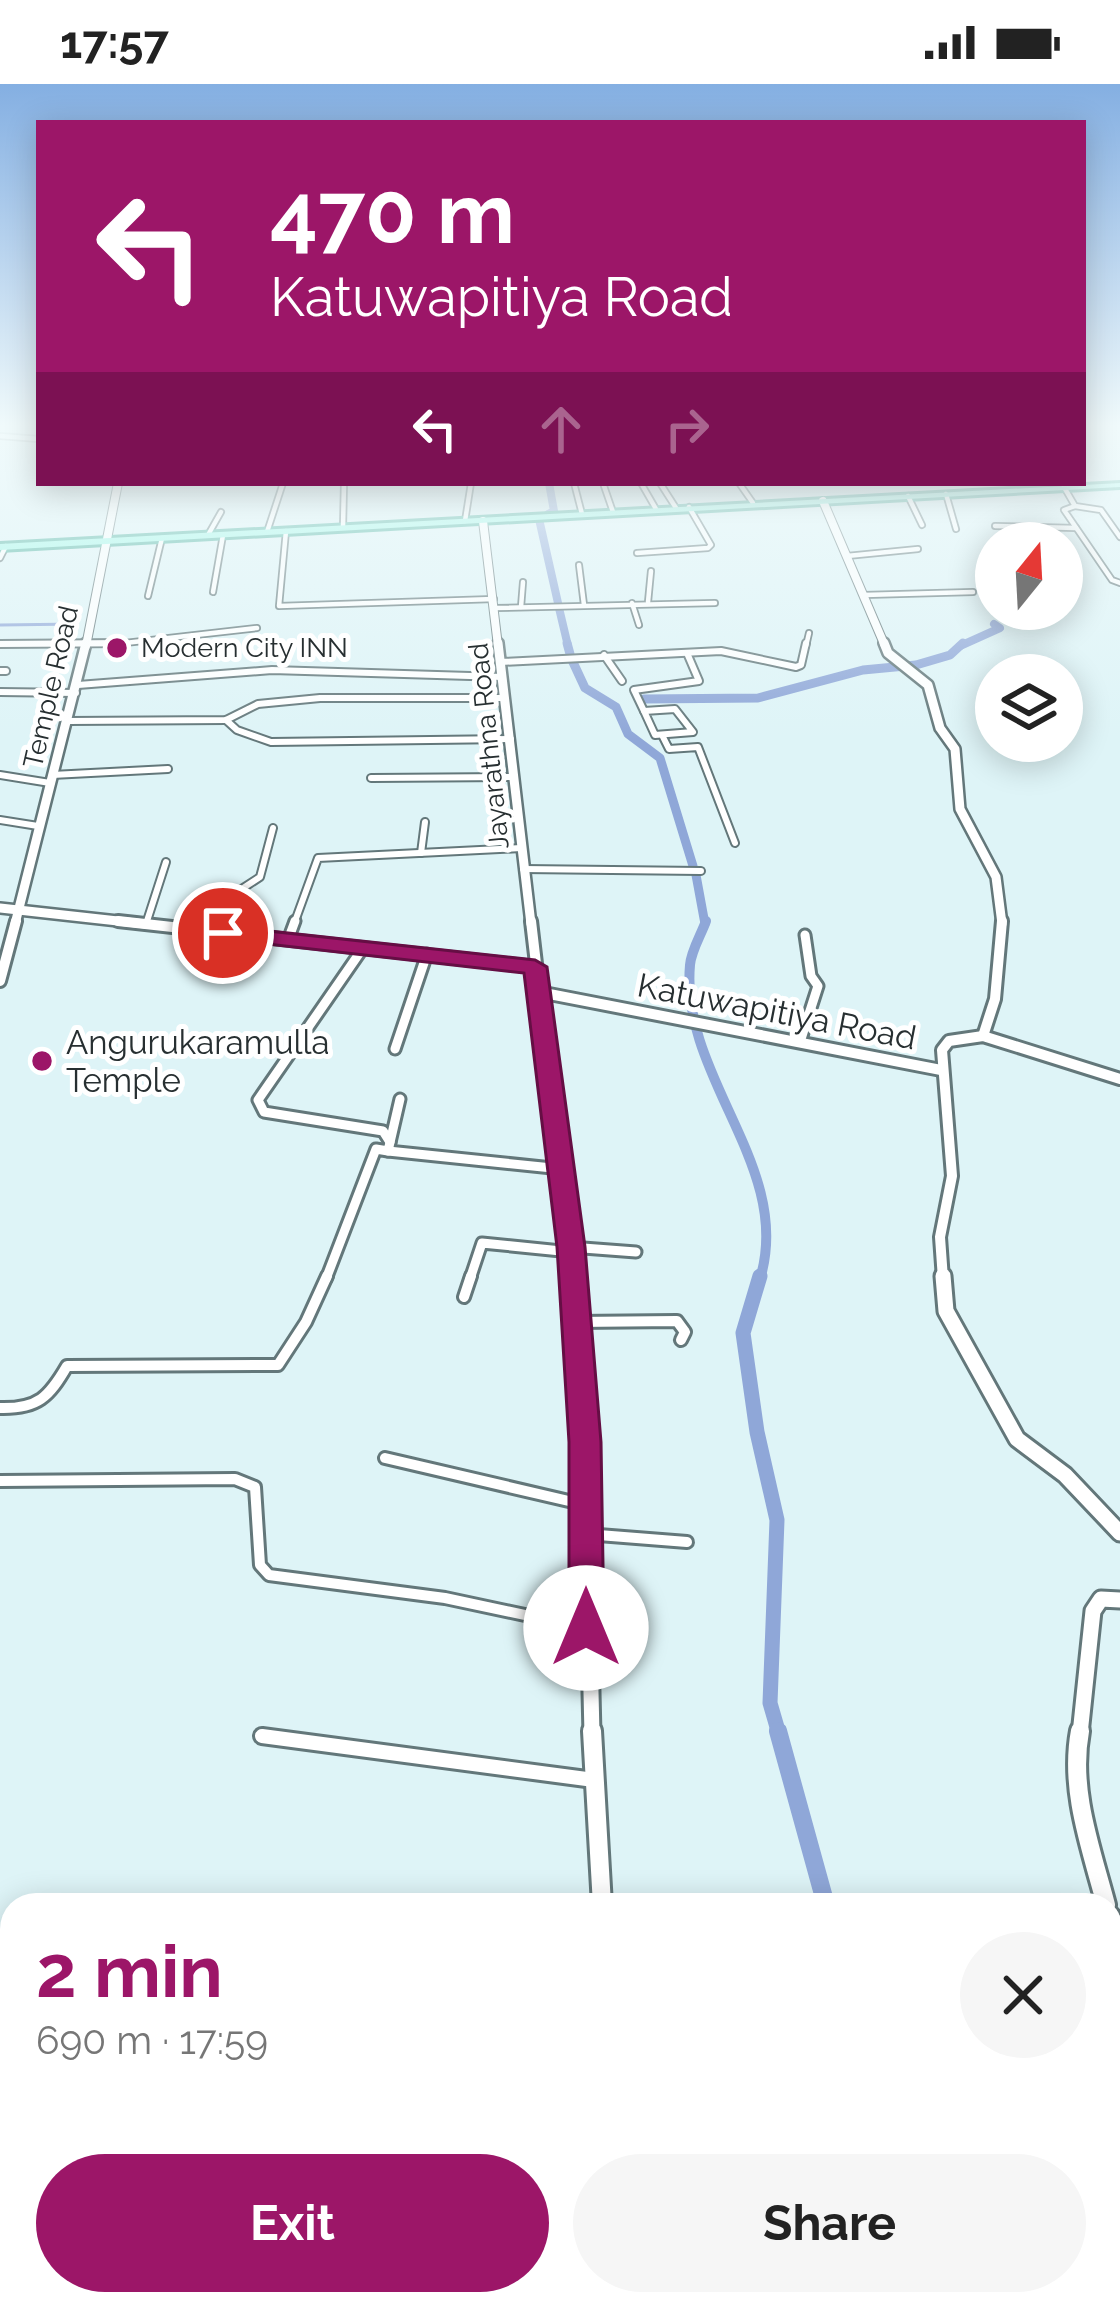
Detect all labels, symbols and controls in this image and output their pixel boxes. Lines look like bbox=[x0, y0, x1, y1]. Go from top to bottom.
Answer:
text: 17:57 bbox=[60, 16, 169, 69]
text: 470 m bbox=[270, 164, 515, 263]
icon: left bbox=[72, 168, 228, 324]
text: Katuwapitiya Road bbox=[270, 265, 733, 329]
icon: left bbox=[402, 396, 468, 462]
icon: ahead bbox=[528, 396, 594, 462]
icon: right bbox=[654, 396, 720, 462]
north arrow bbox=[975, 522, 1083, 630]
map controls bbox=[975, 522, 1083, 762]
street label: Temple Road bbox=[17, 603, 84, 771]
place label: Modern City INN bbox=[141, 632, 348, 663]
marker: Modern City INN bbox=[104, 635, 130, 661]
street label: Jayarathna Road bbox=[462, 642, 515, 851]
button: layers bbox=[975, 654, 1083, 762]
pin bbox=[172, 882, 274, 984]
icon: arrive bbox=[190, 900, 256, 966]
street label: Katuwapitiya Road bbox=[634, 965, 919, 1058]
place label: Angurukaramulla Temple bbox=[66, 1023, 330, 1100]
marker: Angurukaramulla Temple bbox=[29, 1048, 55, 1074]
position arrow bbox=[523, 1565, 649, 1691]
text: 2 min bbox=[36, 1929, 223, 2014]
button: close bbox=[960, 1932, 1086, 2058]
text: 690 m · 17:59 bbox=[36, 2017, 268, 2063]
button: Exit bbox=[36, 2154, 549, 2292]
button: Share bbox=[573, 2154, 1086, 2292]

